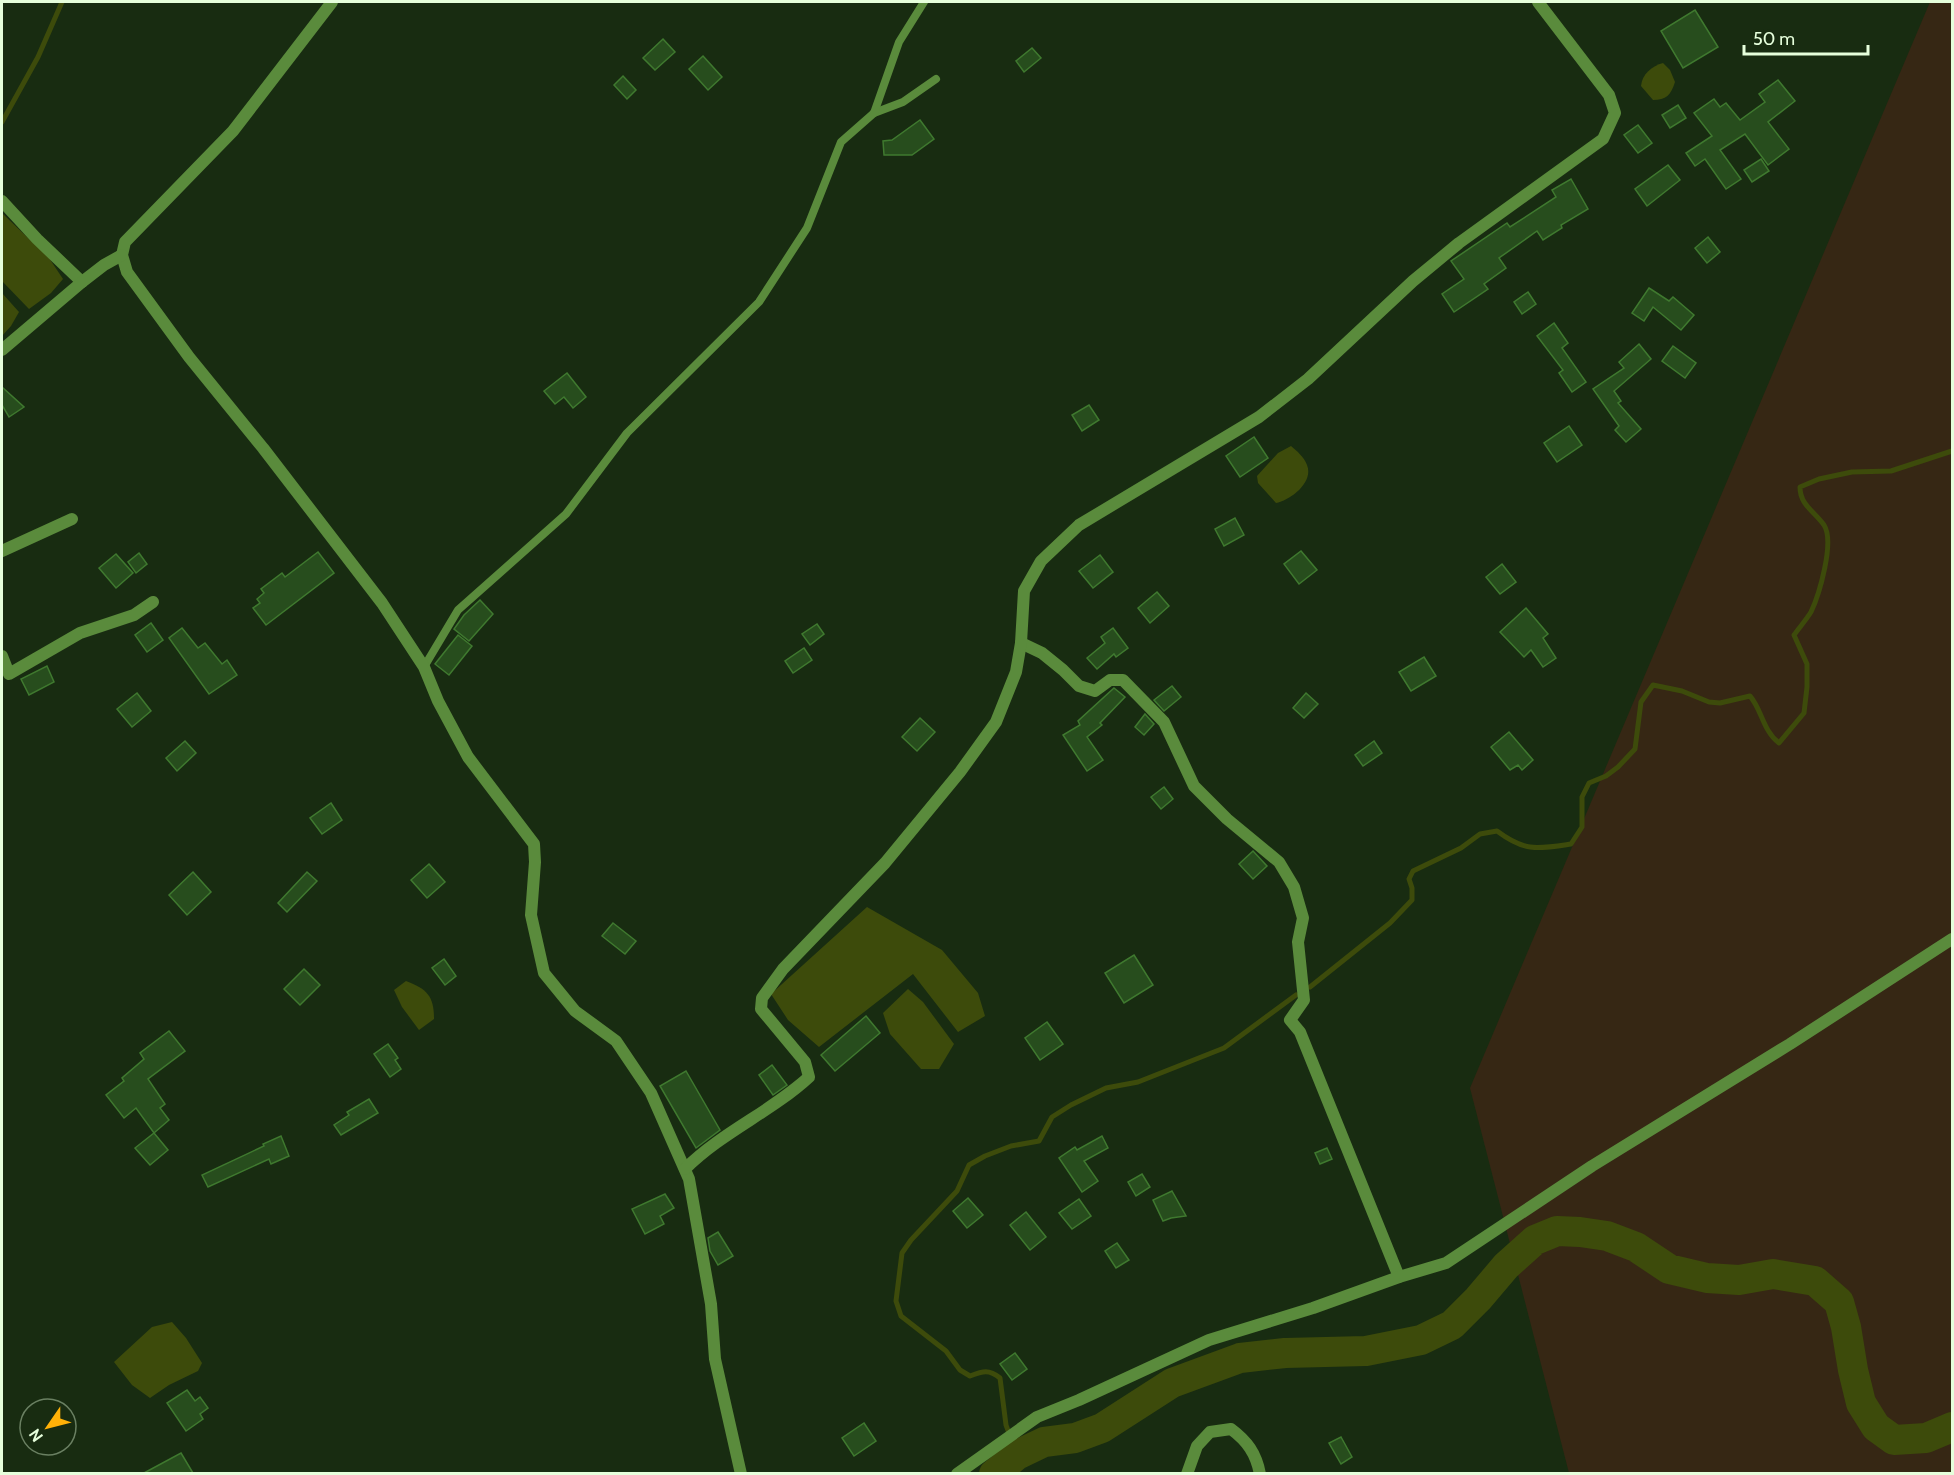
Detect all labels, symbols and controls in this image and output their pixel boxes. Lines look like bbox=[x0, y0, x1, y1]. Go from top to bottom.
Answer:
scale bar bbox=[1744, 18, 1868, 56]
text: 50 m bbox=[1753, 28, 1795, 50]
north arrow bbox=[18, 1397, 78, 1457]
text: N bbox=[25, 1425, 47, 1445]

